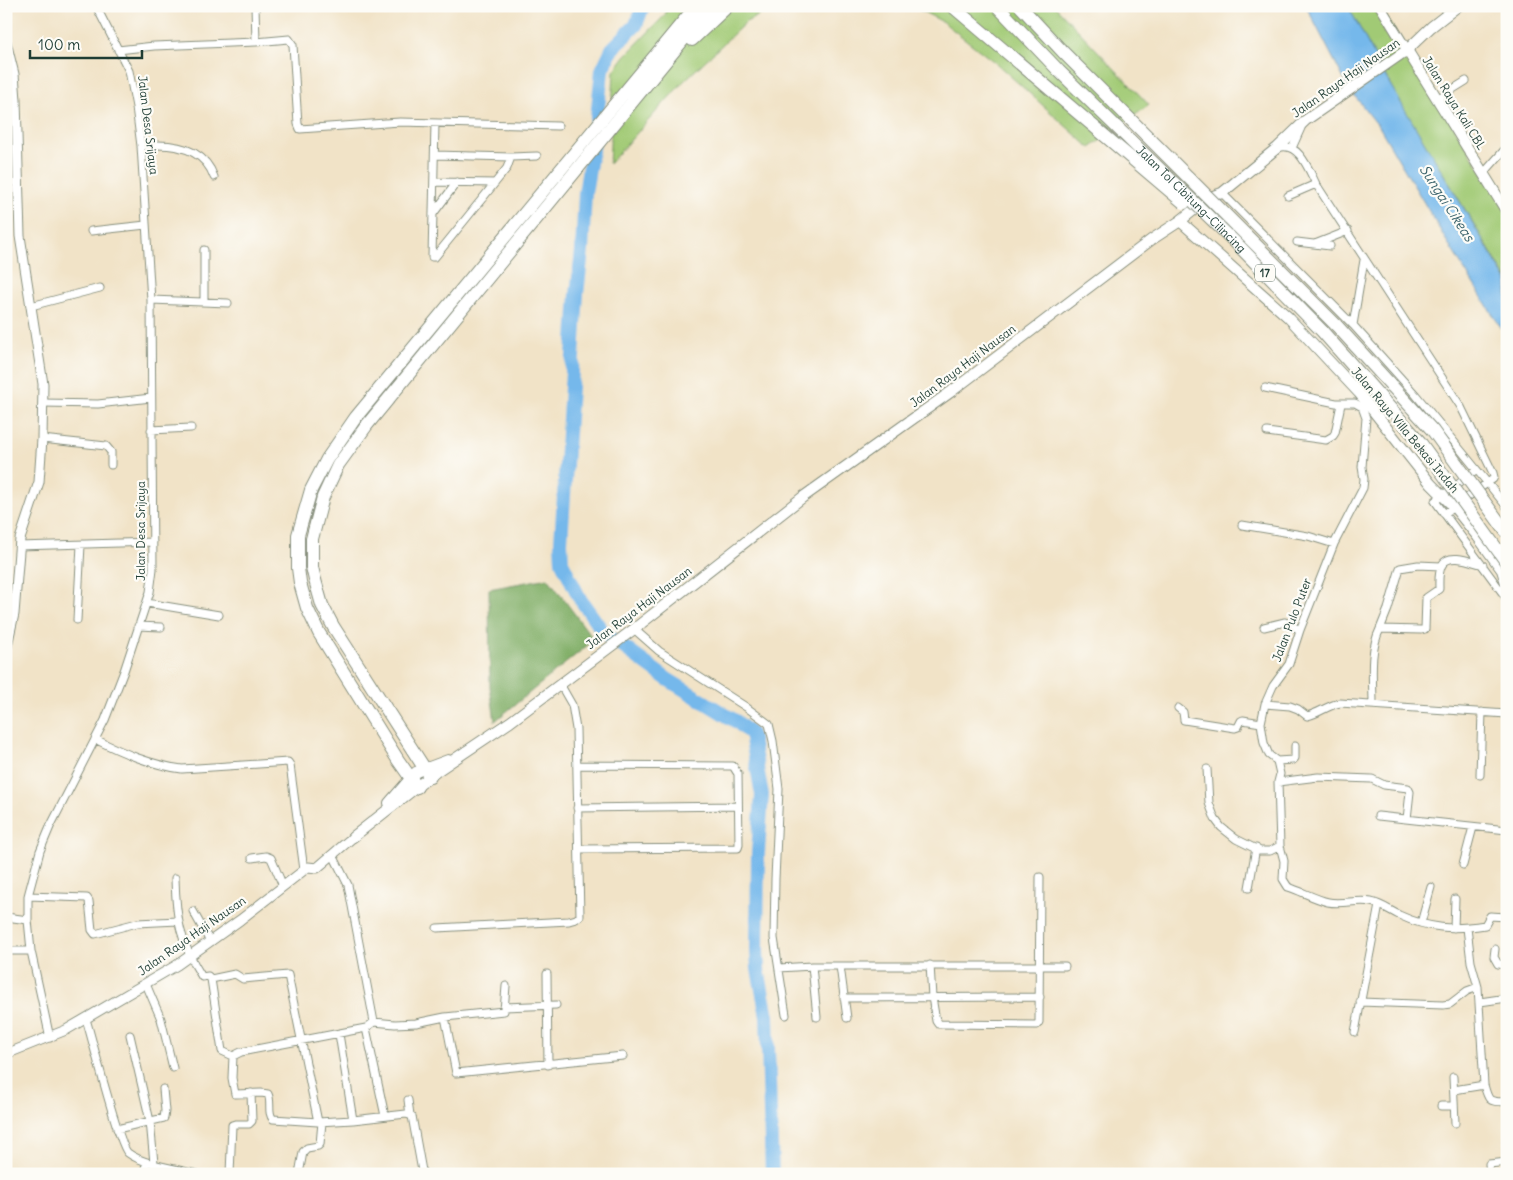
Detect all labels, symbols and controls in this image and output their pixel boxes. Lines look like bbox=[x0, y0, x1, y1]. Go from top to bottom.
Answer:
scale bar bbox=[30, 28, 142, 60]
text: 100 m bbox=[38, 35, 80, 54]
street label: Jalan Raya Haji Nausan bbox=[1289, 35, 1403, 120]
street label: Jalan Raya Kali CBL bbox=[1419, 53, 1490, 153]
street label: Jalan Desa Srijaya bbox=[135, 74, 162, 176]
street label: Jalan Tol Cibitung–Cilincing bbox=[1133, 142, 1249, 256]
water label: Sungai Cikeas bbox=[1416, 161, 1479, 246]
road number: 17 bbox=[1255, 264, 1275, 282]
street label: Jalan Raya Haji Nausan bbox=[907, 321, 1018, 410]
street label: Jalan Raya Villa Bekasi Indah bbox=[1348, 364, 1462, 496]
street label: Jalan Desa Srijaya bbox=[133, 481, 148, 581]
street label: Jalan Raya Haji Nausan bbox=[583, 563, 694, 652]
street label: Jalan Pulo Puter bbox=[1269, 576, 1314, 664]
street label: Jalan Raya Haji Nausan bbox=[135, 893, 249, 978]

